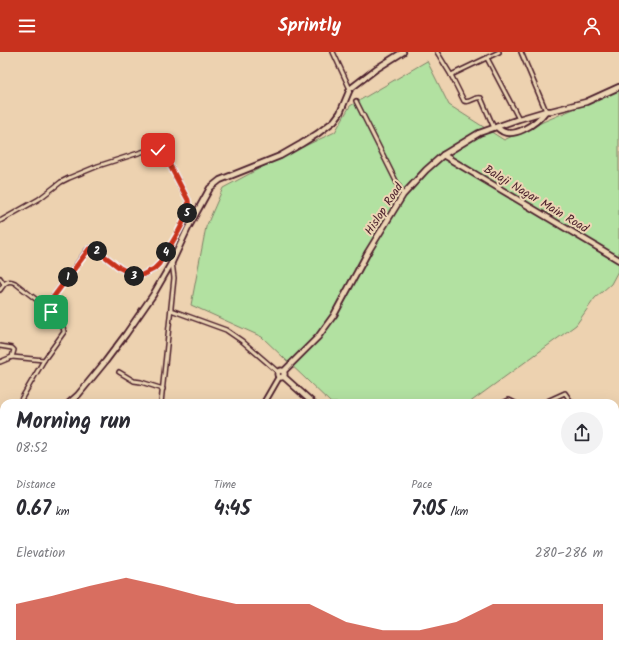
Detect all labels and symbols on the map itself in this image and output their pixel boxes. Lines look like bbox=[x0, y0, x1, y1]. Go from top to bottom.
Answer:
pin bbox=[141, 133, 175, 167]
street label: Balaji Nagar Main Road bbox=[480, 160, 593, 238]
street label: Hislop Road bbox=[360, 178, 409, 239]
pin: 5 bbox=[177, 203, 197, 223]
pin: 2 bbox=[87, 241, 107, 261]
pin: 4 bbox=[156, 242, 176, 262]
pin: 3 bbox=[124, 266, 144, 286]
pin: 1 bbox=[58, 267, 78, 287]
pin bbox=[34, 295, 68, 329]

